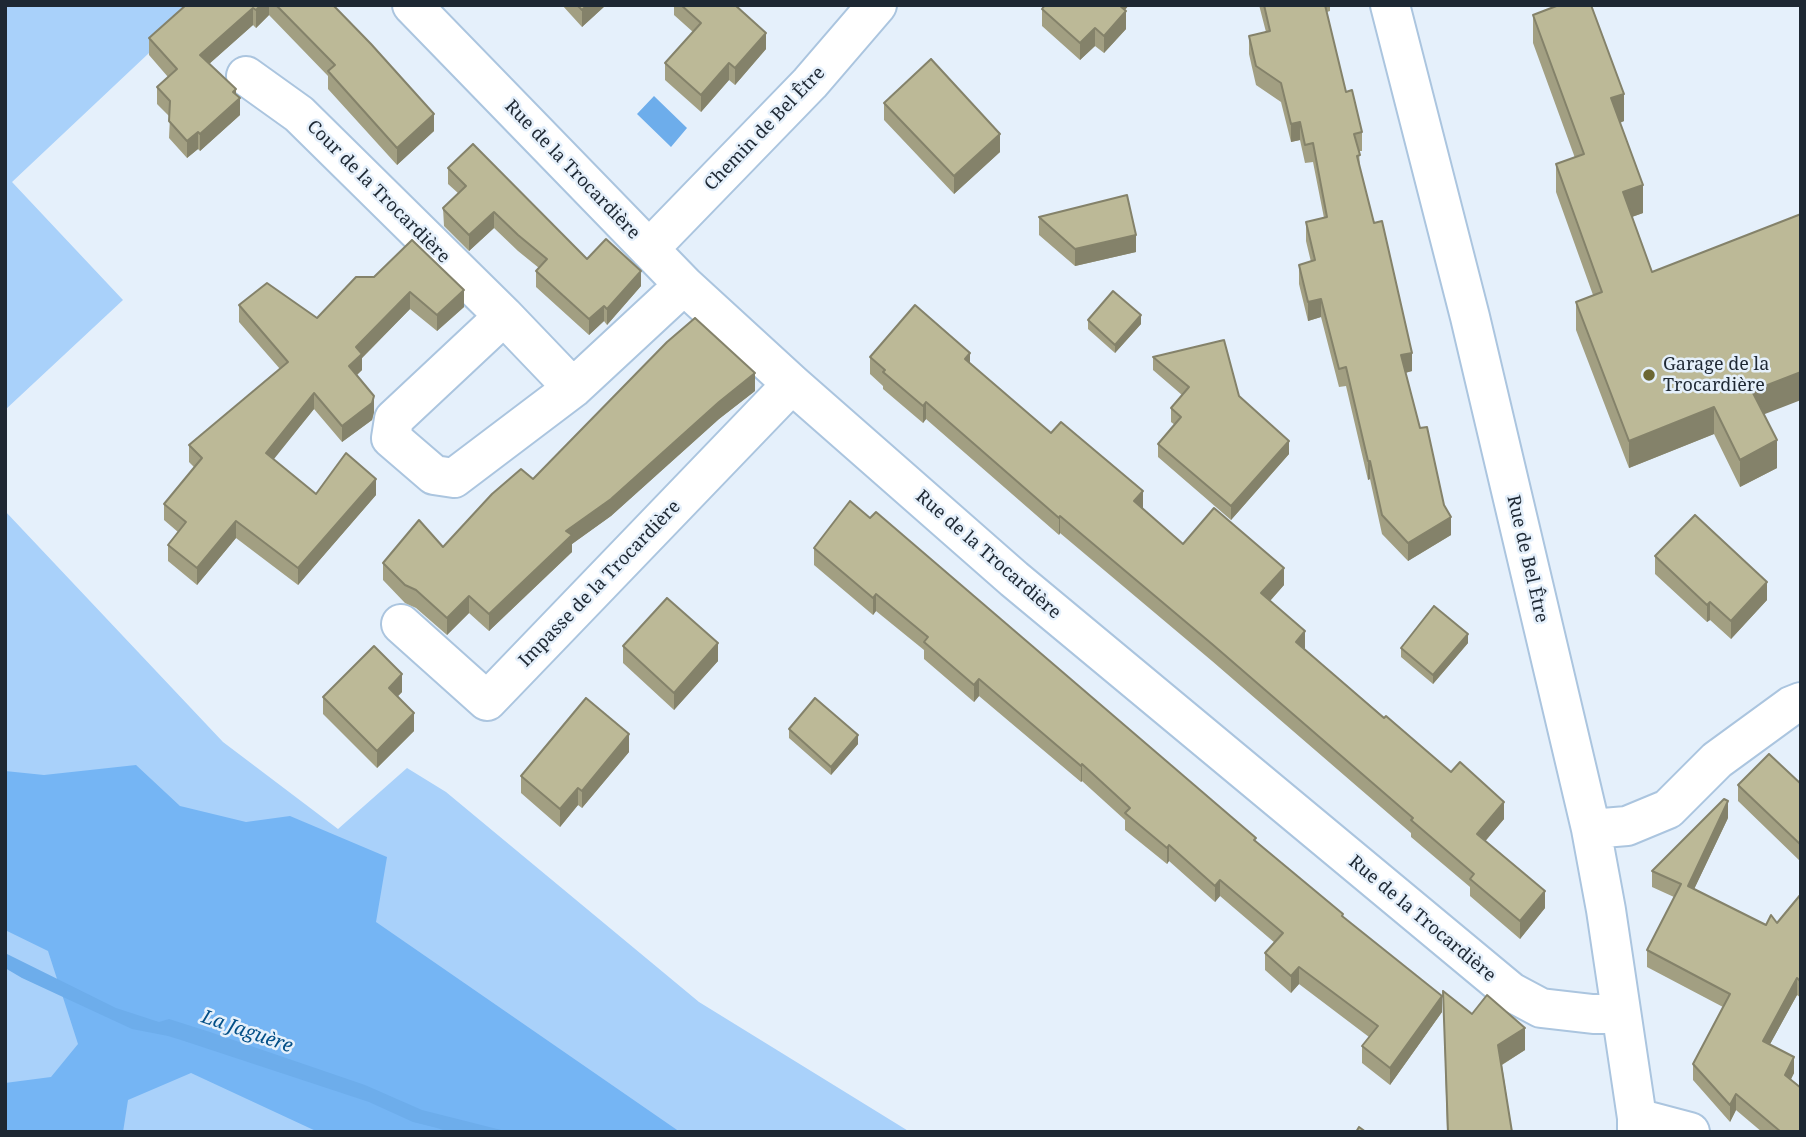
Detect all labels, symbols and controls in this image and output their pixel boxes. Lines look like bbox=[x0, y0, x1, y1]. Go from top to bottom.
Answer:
street label: Chemin de Bel Être bbox=[700, 63, 830, 195]
street label: Rue de la Trocardière bbox=[500, 96, 644, 244]
street label: Cour de la Trocardière bbox=[302, 116, 454, 268]
place label: Garage de la Trocardière bbox=[1663, 354, 1769, 396]
marker: Garage de la Trocardière bbox=[1641, 367, 1657, 383]
street label: Rue de la Trocardière bbox=[911, 486, 1065, 624]
street label: Rue de Bel Être bbox=[1502, 493, 1552, 625]
street label: Impasse de la Trocardière bbox=[515, 496, 685, 672]
street label: Rue de la Trocardière bbox=[1344, 851, 1500, 987]
water label: La Jaguère bbox=[198, 1006, 296, 1058]

